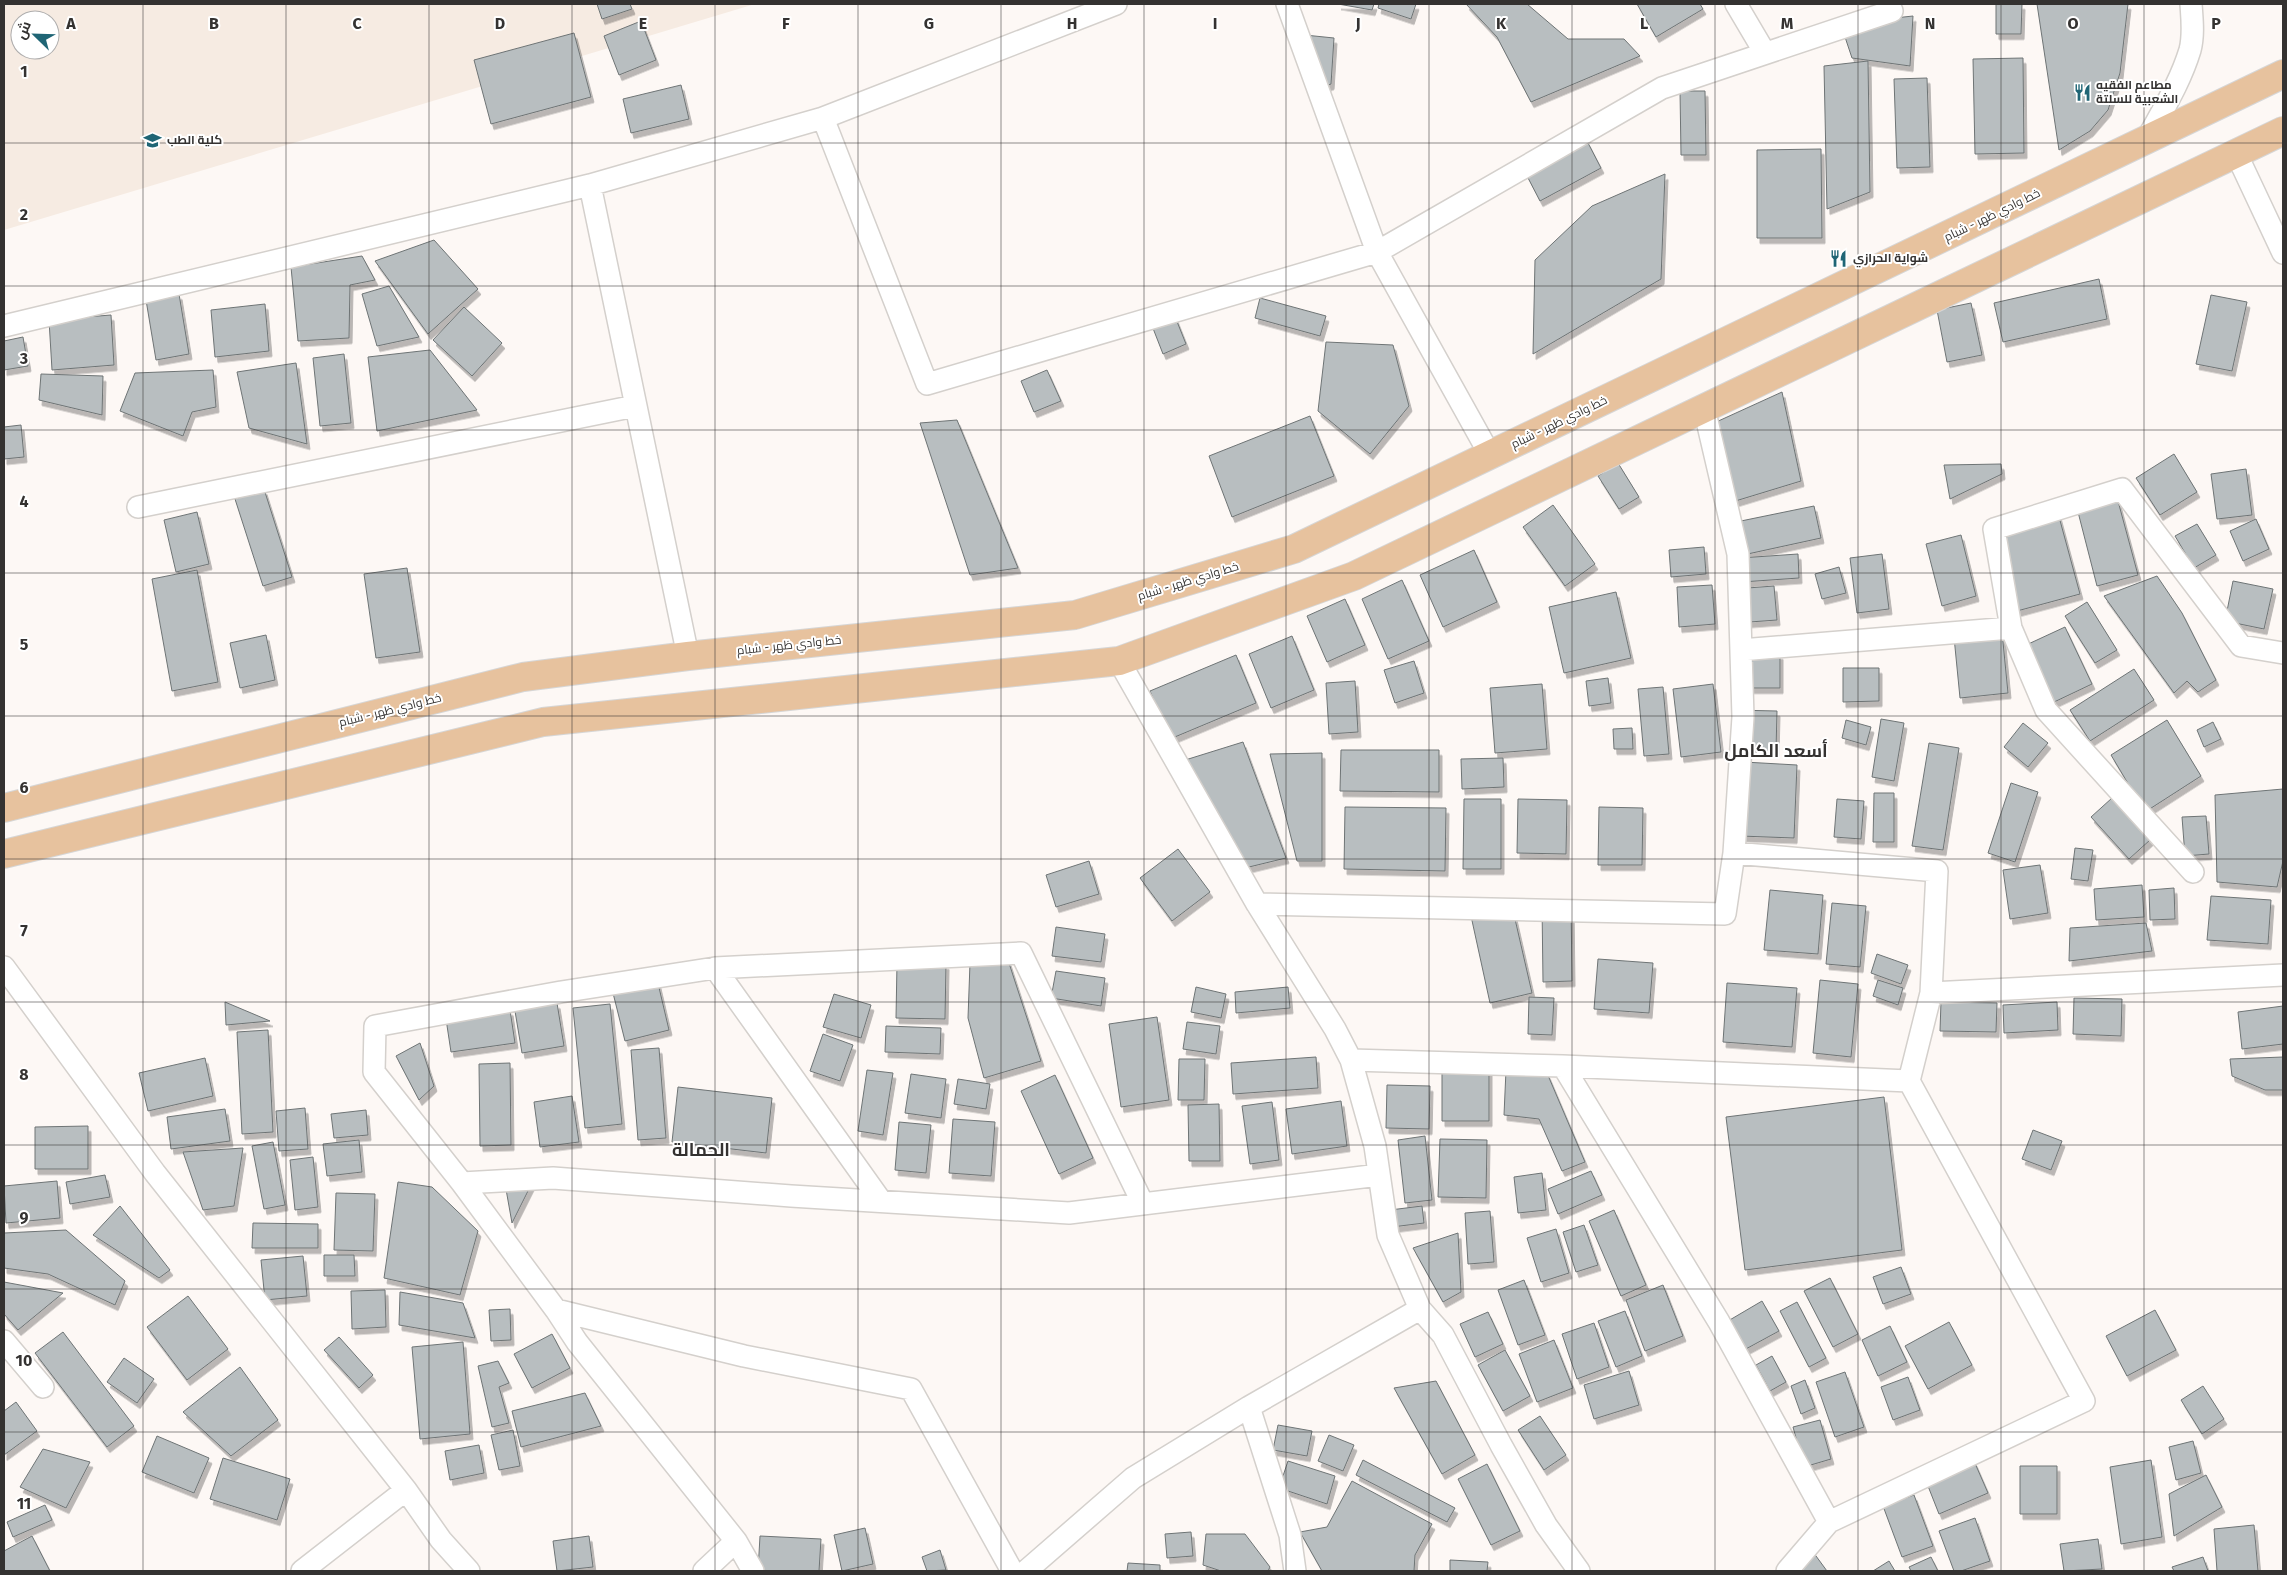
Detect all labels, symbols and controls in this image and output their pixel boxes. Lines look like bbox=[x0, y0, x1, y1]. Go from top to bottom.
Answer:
north arrow bbox=[10, 10, 60, 60]
text: A bbox=[65, 14, 76, 33]
text: B bbox=[209, 14, 219, 33]
text: C bbox=[352, 14, 362, 33]
text: D bbox=[495, 14, 505, 33]
text: E bbox=[639, 14, 647, 33]
text: F bbox=[782, 14, 790, 33]
text: G bbox=[924, 14, 934, 33]
text: H bbox=[1067, 14, 1077, 33]
text: I bbox=[1213, 14, 1217, 33]
text: J bbox=[1354, 14, 1361, 33]
text: K bbox=[1496, 14, 1507, 33]
text: L bbox=[1640, 14, 1648, 33]
text: M bbox=[1781, 14, 1794, 33]
text: N bbox=[1925, 14, 1935, 33]
text: O bbox=[2067, 14, 2079, 33]
text: P bbox=[2211, 14, 2221, 33]
text: ش bbox=[12, 18, 35, 42]
text: 1 bbox=[20, 62, 28, 81]
place label: مطاعم الفقيه الشعبية للسلتة bbox=[2096, 78, 2178, 106]
restaurant icon: مطاعم الفقيه الشعبية للسلتة bbox=[2072, 82, 2092, 102]
school or university icon: كلية الطب bbox=[143, 130, 163, 150]
place label: كلية الطب bbox=[167, 133, 222, 147]
street label: خط وادي ظهر - شبام bbox=[1942, 186, 2044, 247]
text: 2 bbox=[20, 205, 28, 224]
restaurant icon: شواية الحرازي bbox=[1829, 248, 1849, 268]
place label: شواية الحرازي bbox=[1853, 251, 1928, 268]
text: 3 bbox=[19, 349, 28, 368]
street label: خط وادي ظهر - شبام bbox=[1509, 393, 1611, 454]
text: 4 bbox=[19, 492, 29, 511]
street label: خط وادي ظهر - شبام bbox=[1136, 559, 1241, 606]
street label: خط وادي ظهر - شبام bbox=[736, 633, 842, 660]
text: 5 bbox=[20, 635, 29, 654]
street label: خط وادي ظهر - شبام bbox=[337, 691, 443, 732]
district label: أسعد الكامل bbox=[1724, 738, 1828, 762]
text: 6 bbox=[19, 778, 29, 797]
text: 7 bbox=[20, 921, 28, 940]
text: 8 bbox=[19, 1065, 29, 1084]
district label: الحمالة bbox=[672, 1139, 730, 1161]
text: 9 bbox=[20, 1208, 29, 1227]
text: 10 bbox=[16, 1351, 32, 1370]
text: 11 bbox=[17, 1494, 31, 1513]

